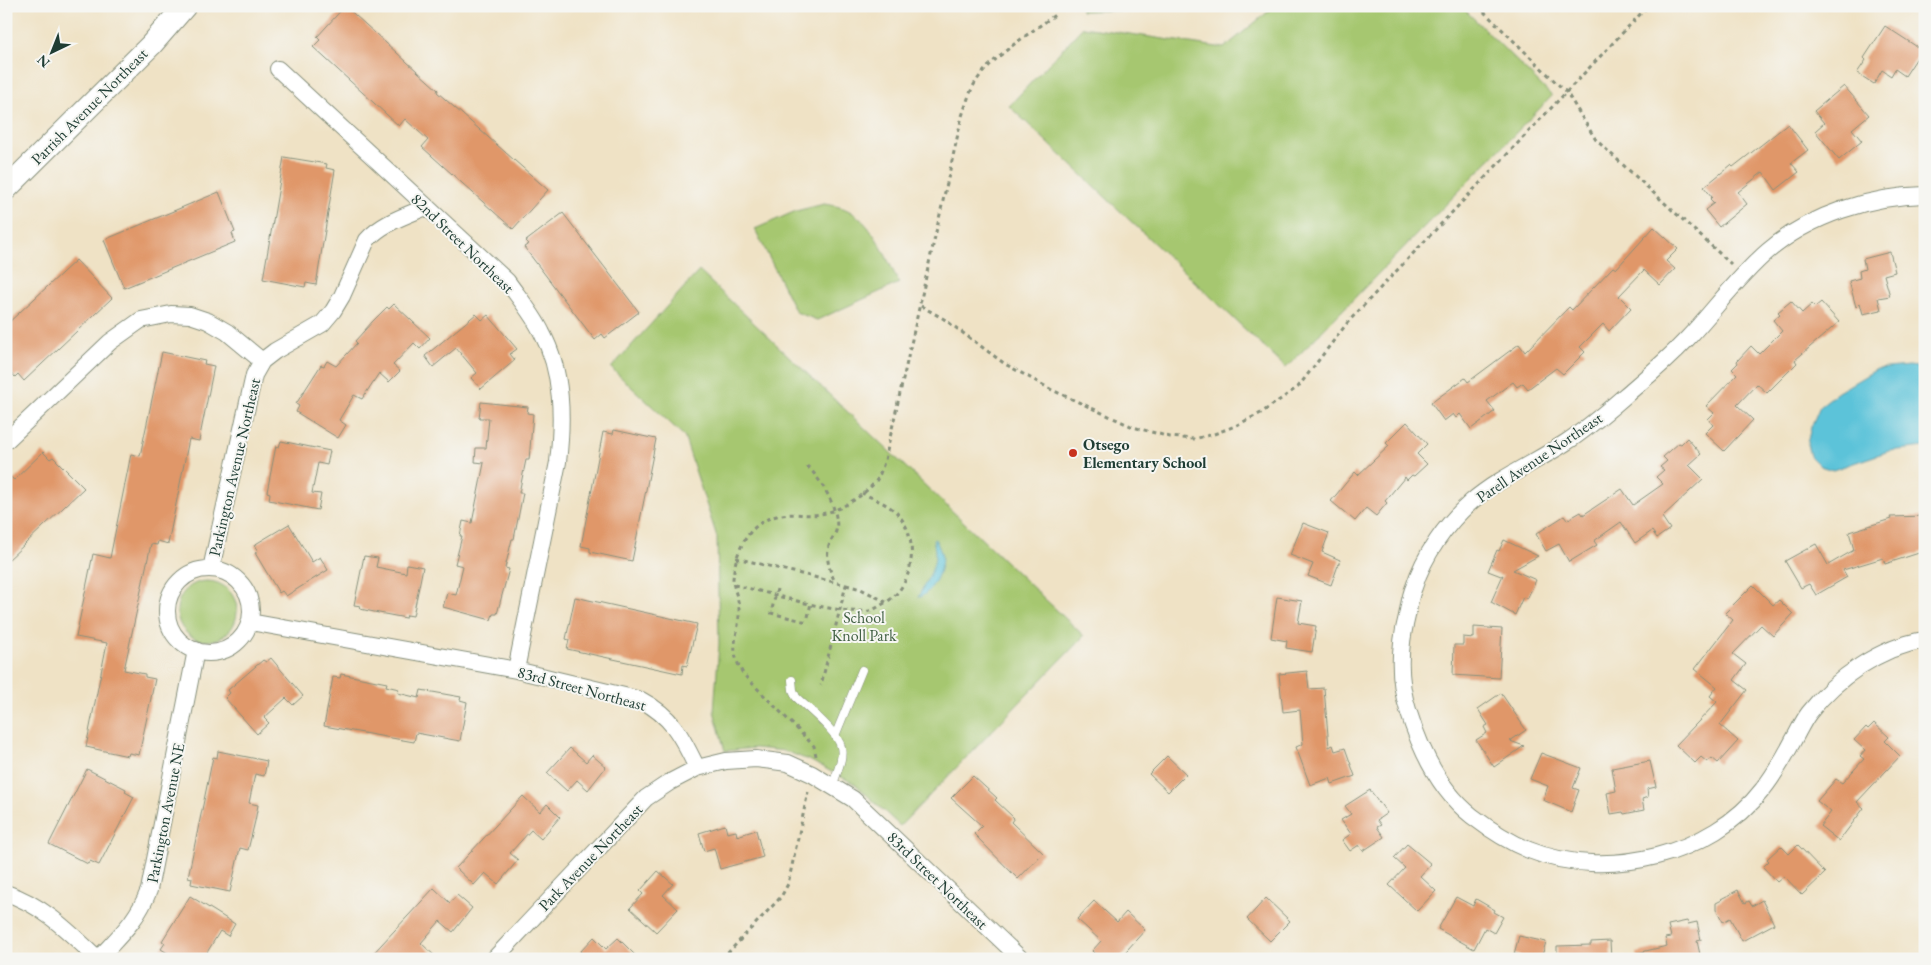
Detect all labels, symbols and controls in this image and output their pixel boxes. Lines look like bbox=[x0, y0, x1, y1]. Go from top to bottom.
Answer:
north arrow bbox=[28, 28, 78, 78]
street label: Parrish Avenue Northeast bbox=[27, 44, 151, 168]
street label: 82nd Street Northeast bbox=[407, 189, 519, 298]
street label: Parkington Avenue Northeast bbox=[204, 376, 265, 558]
street label: Parell Avenue Northeast bbox=[1472, 407, 1607, 508]
place label: Otsego Elementary School bbox=[1083, 434, 1207, 473]
marker: Otsego Elementary School bbox=[1067, 447, 1079, 459]
park label: School Knoll Park bbox=[831, 607, 897, 646]
street label: 83rd Street Northeast bbox=[515, 661, 649, 716]
street label: Parkington Avenue NE bbox=[142, 741, 189, 885]
street label: Park Avenue Northeast bbox=[534, 799, 647, 916]
street label: 83rd Street Northeast bbox=[883, 827, 993, 934]

